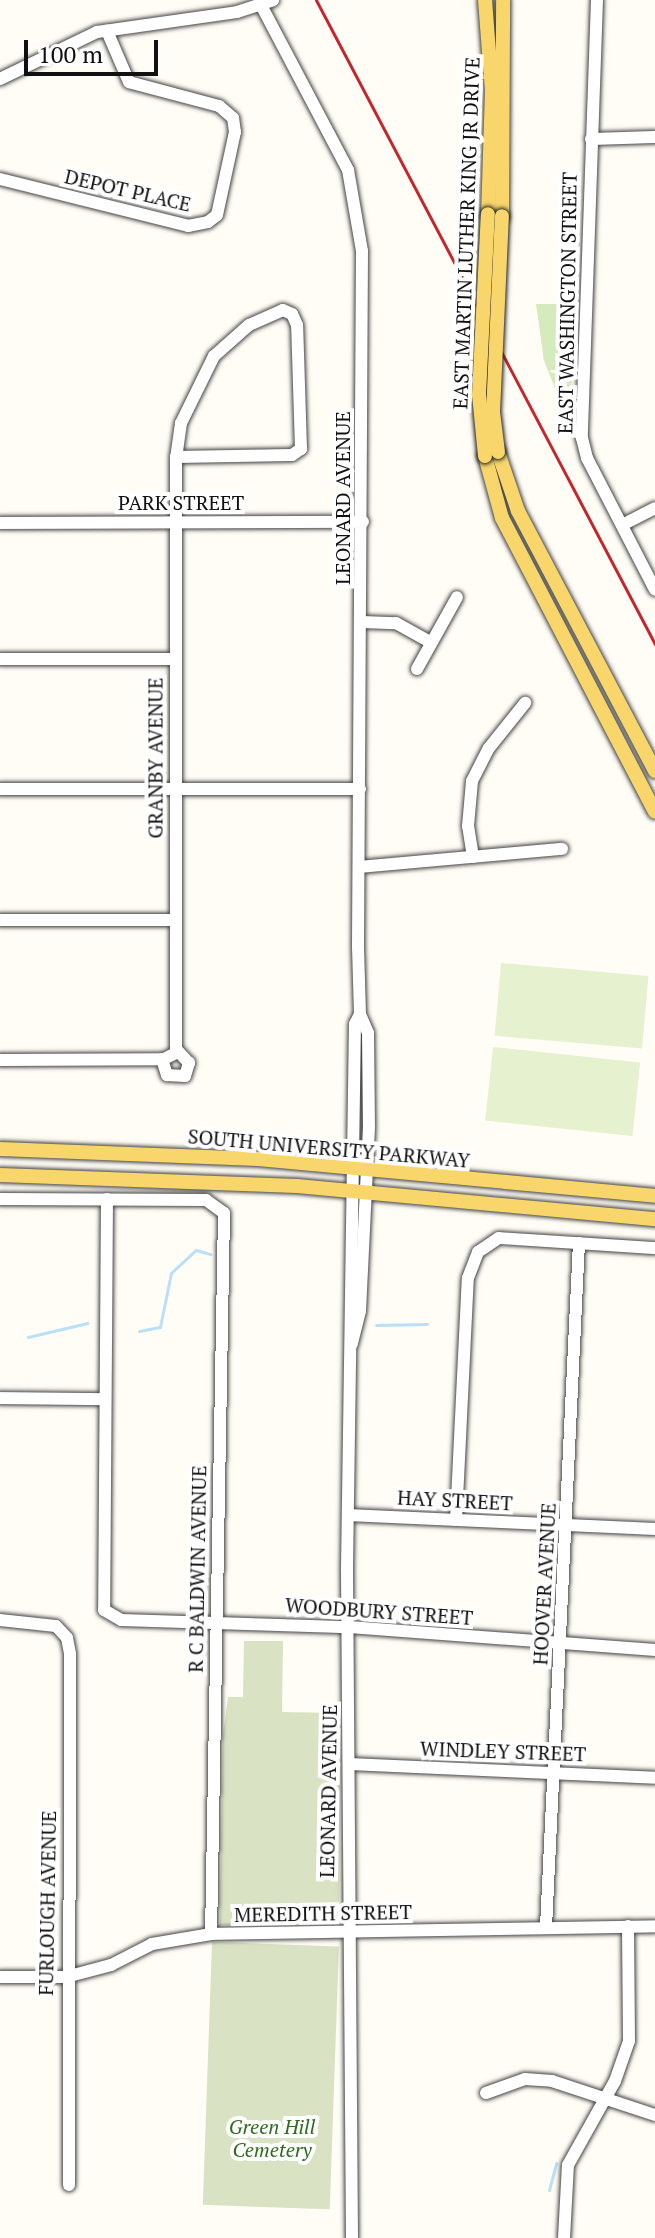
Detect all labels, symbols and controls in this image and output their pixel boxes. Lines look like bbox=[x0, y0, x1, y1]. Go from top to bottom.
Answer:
scale bar bbox=[28, 24, 162, 74]
text: 100 m bbox=[38, 38, 103, 70]
street label: EAST MARTIN LUTHER KING JR DRIVE bbox=[448, 56, 484, 410]
street label: DEPOT PLACE bbox=[62, 164, 194, 216]
street label: EAST WASHINGTON STREET bbox=[553, 172, 581, 434]
street label: LEONARD AVENUE bbox=[330, 411, 354, 585]
street label: PARK STREET bbox=[118, 490, 244, 514]
street label: GRANBY AVENUE bbox=[143, 677, 167, 839]
street label: SOUTH UNIVERSITY PARKWAY bbox=[187, 1124, 471, 1172]
street label: R C BALDWIN AVENUE bbox=[183, 1465, 211, 1673]
street label: HAY STREET bbox=[397, 1485, 513, 1515]
street label: HOOVER AVENUE bbox=[528, 1502, 560, 1666]
street label: WOODBURY STREET bbox=[284, 1592, 474, 1630]
street label: LEONARD AVENUE bbox=[314, 1704, 342, 1878]
street label: WINDLEY STREET bbox=[419, 1736, 587, 1766]
street label: FURLOUGH AVENUE bbox=[33, 1810, 61, 1996]
street label: MEREDITH STREET bbox=[234, 1899, 412, 1927]
park label: Green Hill Cemetery bbox=[229, 2114, 315, 2161]

